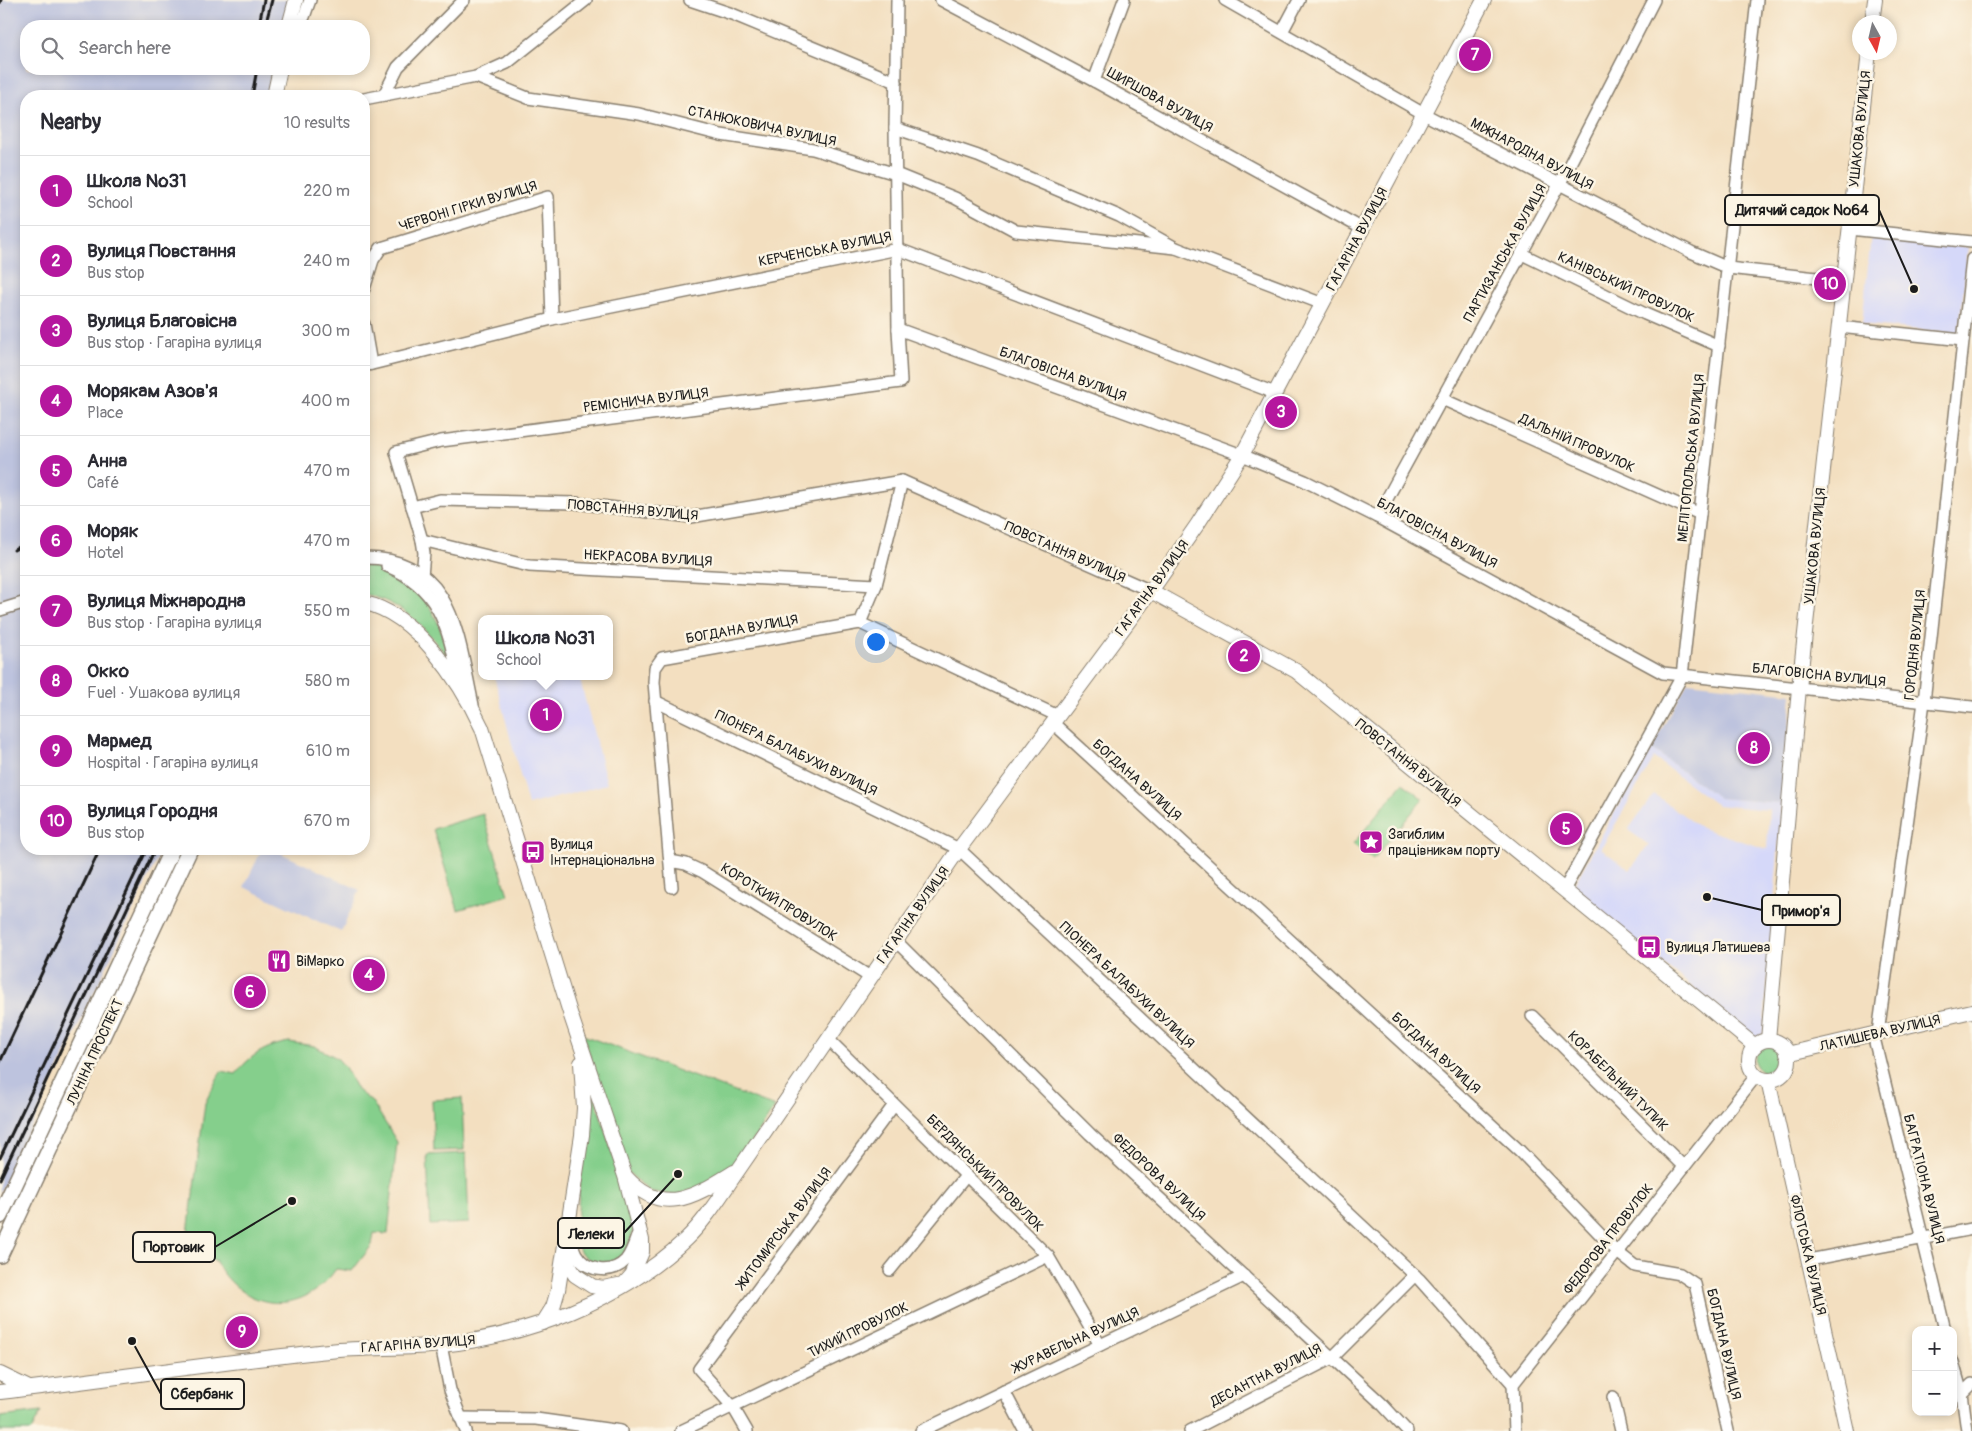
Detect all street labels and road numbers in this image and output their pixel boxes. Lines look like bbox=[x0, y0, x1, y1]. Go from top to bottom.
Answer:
street label: ШИРШОВА ВУЛИЦЯ bbox=[1104, 64, 1216, 136]
street label: УШАКОВА ВУЛИЦЯ bbox=[1845, 70, 1875, 188]
street label: СТАНЮКОВИЧА ВУЛИЦЯ bbox=[686, 102, 838, 150]
street label: МІЖНАРОДНА ВУЛИЦЯ bbox=[1468, 114, 1596, 194]
street label: ЧЕРВОНІ ГІРКИ ВУЛИЦЯ bbox=[397, 177, 539, 235]
street label: ПАРТИЗАНСЬКА ВУЛИЦЯ bbox=[1460, 181, 1550, 325]
street label: ГАГАРІНА ВУЛИЦЯ bbox=[1323, 184, 1391, 294]
street label: КЕРЧЕНСЬКА ВУЛИЦЯ bbox=[757, 228, 893, 270]
street label: КАНІВСЬКИЙ ПРОВУЛОК bbox=[1555, 248, 1697, 326]
street label: БЛАГОВІСНА ВУЛИЦЯ bbox=[997, 343, 1129, 405]
street label: МЕЛІТОПОЛЬСЬКА ВУЛИЦЯ bbox=[1674, 373, 1708, 543]
street label: РЕМІСНИЧА ВУЛИЦЯ bbox=[582, 384, 710, 416]
street label: ДАЛЬНІЙ ПРОВУЛОК bbox=[1516, 410, 1637, 476]
street label: УШАКОВА ВУЛИЦЯ bbox=[1800, 487, 1830, 605]
street label: БЛАГОВІСНА ВУЛИЦЯ bbox=[1374, 494, 1500, 572]
street label: ПОВСТАННЯ ВУЛИЦЯ bbox=[567, 496, 699, 524]
street label: ПОВСТАННЯ ВУЛИЦЯ bbox=[1002, 518, 1128, 586]
street label: ГАГАРІНА ВУЛИЦЯ bbox=[1111, 537, 1193, 639]
street label: НЕКРАСОВА ВУЛИЦЯ bbox=[583, 546, 713, 570]
street label: ГОРОДНЯ ВУЛИЦЯ bbox=[1901, 589, 1929, 701]
street label: БОГДАНА ВУЛИЦЯ bbox=[685, 611, 799, 647]
street label: БЛАГОВІСНА ВУЛИЦЯ bbox=[1751, 660, 1887, 690]
street label: ПІОНЕРА БАЛАБУХИ ВУЛИЦЯ bbox=[712, 706, 880, 800]
street label: ПОВСТАННЯ ВУЛИЦЯ bbox=[1352, 715, 1464, 811]
street label: БОГДАНА ВУЛИЦЯ bbox=[1089, 736, 1185, 824]
street label: КОРОТКИЙ ПРОВУЛОК bbox=[718, 859, 840, 945]
street label: ГАГАРІНА ВУЛИЦЯ bbox=[873, 863, 953, 967]
street label: ПІОНЕРА БАЛАБУХИ ВУЛИЦЯ bbox=[1056, 918, 1198, 1052]
street label: ЛУНІНА ПРОСПЕКТ bbox=[63, 996, 127, 1109]
street label: БОГДАНА ВУЛИЦЯ bbox=[1388, 1009, 1484, 1097]
street label: ЛАТИШЕВА ВУЛИЦЯ bbox=[1817, 1011, 1942, 1055]
street label: КОРАБЕЛЬНИЙ ТУПИК bbox=[1564, 1027, 1672, 1135]
street label: БЕРДЯНСЬКИЙ ПРОВУЛОК bbox=[923, 1111, 1047, 1235]
street label: БАГРАТІОНА ВУЛИЦЯ bbox=[1900, 1112, 1948, 1246]
street label: ФЕДОРОВА ВУЛИЦЯ bbox=[1109, 1130, 1209, 1224]
street label: ЖИТОМИРСЬКА ВУЛИЦЯ bbox=[732, 1164, 835, 1294]
street label: ФЕДОРОВА ПРОВУЛОК bbox=[1560, 1180, 1656, 1298]
street label: ФЛОТСЬКА ВУЛИЦЯ bbox=[1786, 1193, 1830, 1317]
street label: БОГДАНА ВУЛИЦЯ bbox=[1703, 1287, 1745, 1401]
street label: ТИХИЙ ПРОВУЛОК bbox=[805, 1298, 911, 1362]
street label: ЖУРАВЕЛЬНА ВУЛИЦЯ bbox=[1009, 1303, 1142, 1378]
street label: ГАГАРІНА ВУЛИЦЯ bbox=[360, 1332, 476, 1356]
street label: ДЕСАНТНА ВУЛИЦЯ bbox=[1207, 1340, 1324, 1411]

